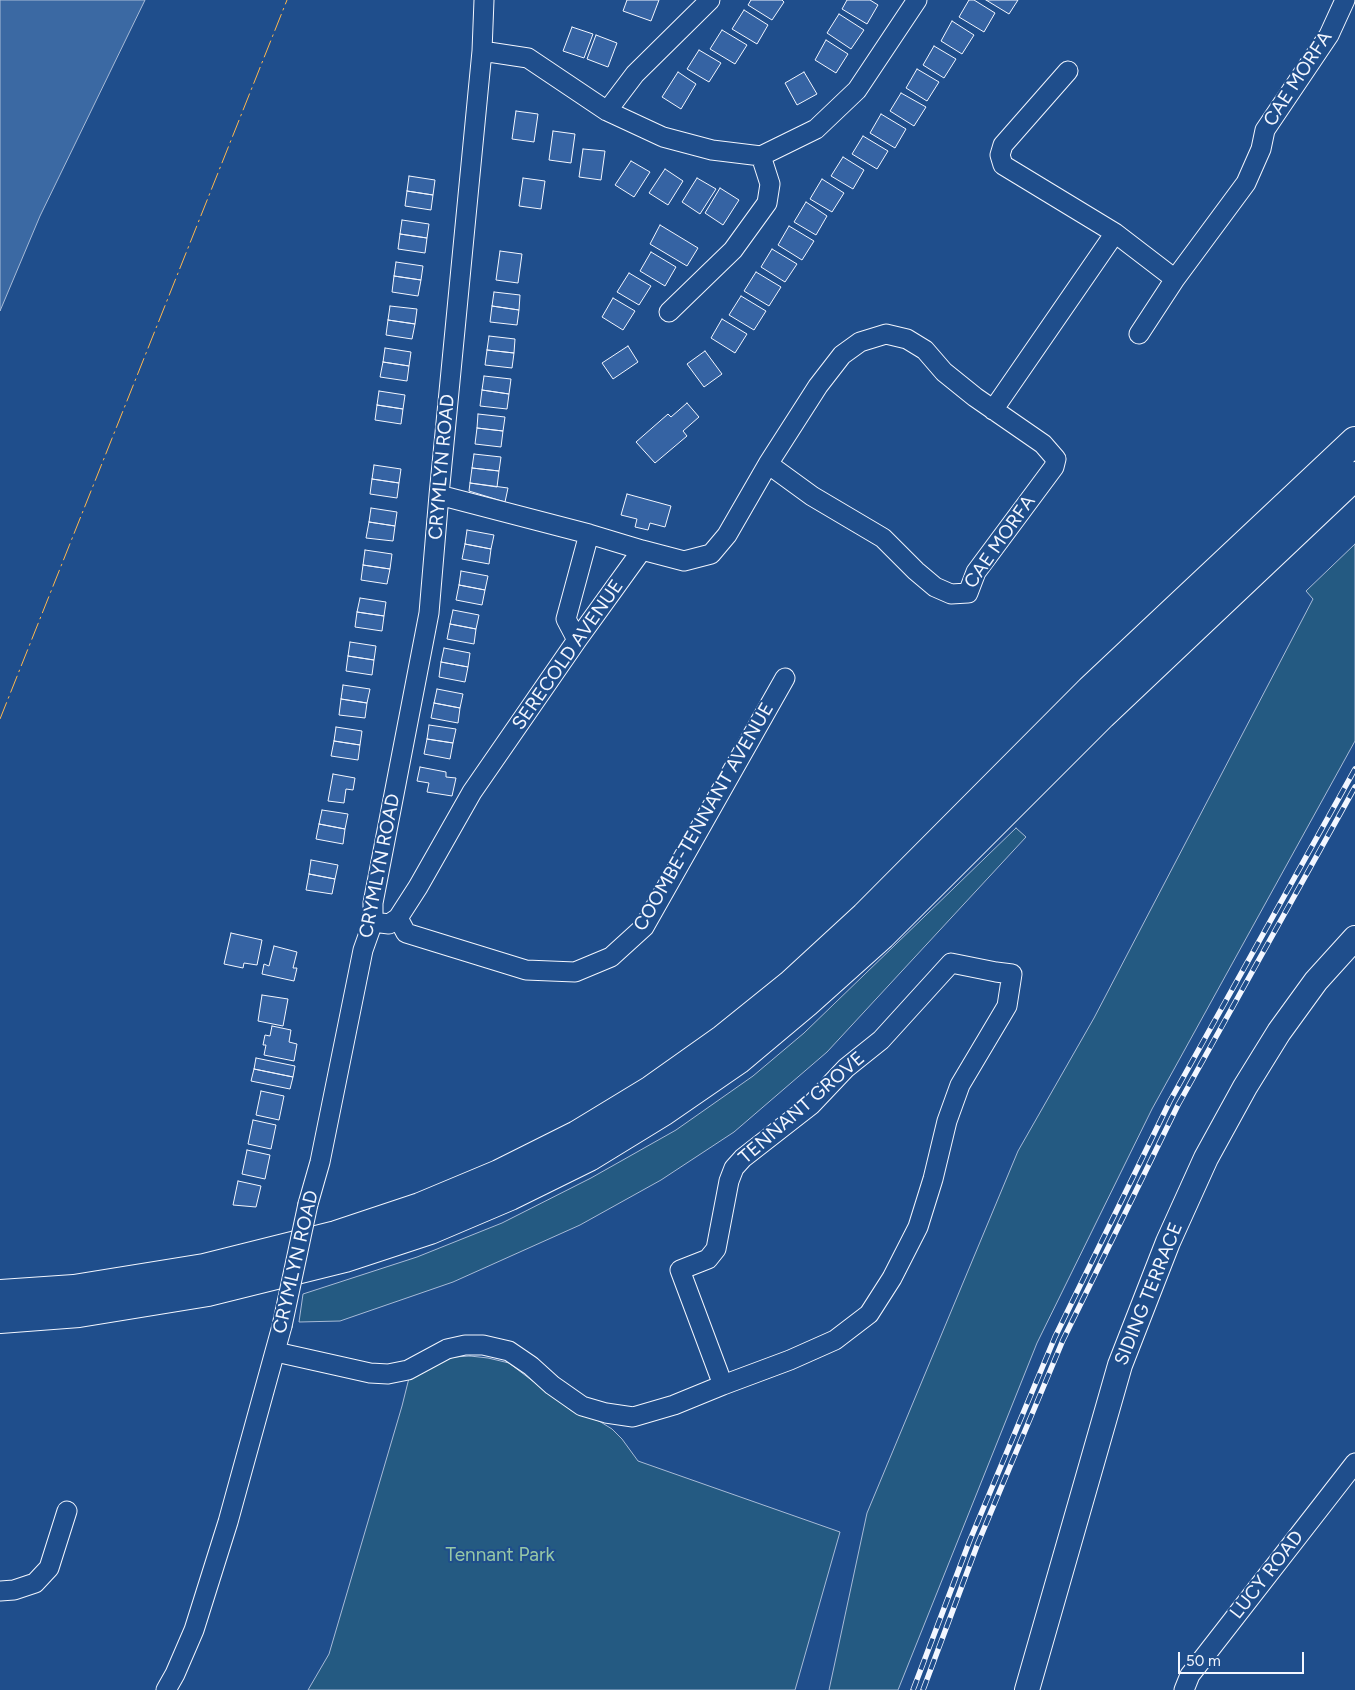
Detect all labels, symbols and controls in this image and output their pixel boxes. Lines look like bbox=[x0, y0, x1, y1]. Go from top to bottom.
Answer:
street label: CAE MORFA bbox=[1259, 27, 1337, 131]
street label: CRYMLYN ROAD bbox=[424, 393, 460, 541]
street label: CAE MORFA bbox=[960, 491, 1040, 593]
street label: SERECOLD AVENUE bbox=[508, 576, 628, 734]
street label: COOMBE-TENNANT AVENUE bbox=[629, 699, 779, 935]
street label: CRYMLYN ROAD bbox=[355, 792, 405, 940]
street label: TENNANT GROVE bbox=[734, 1047, 870, 1169]
street label: CRYMLYN ROAD bbox=[268, 1188, 324, 1336]
street label: SIDING TERRACE bbox=[1110, 1219, 1188, 1369]
street label: LUCY ROAD bbox=[1225, 1526, 1309, 1624]
park label: Tennant Park bbox=[445, 1544, 555, 1566]
scale bar bbox=[1180, 1642, 1306, 1674]
text: 50 m bbox=[1186, 1652, 1221, 1670]

